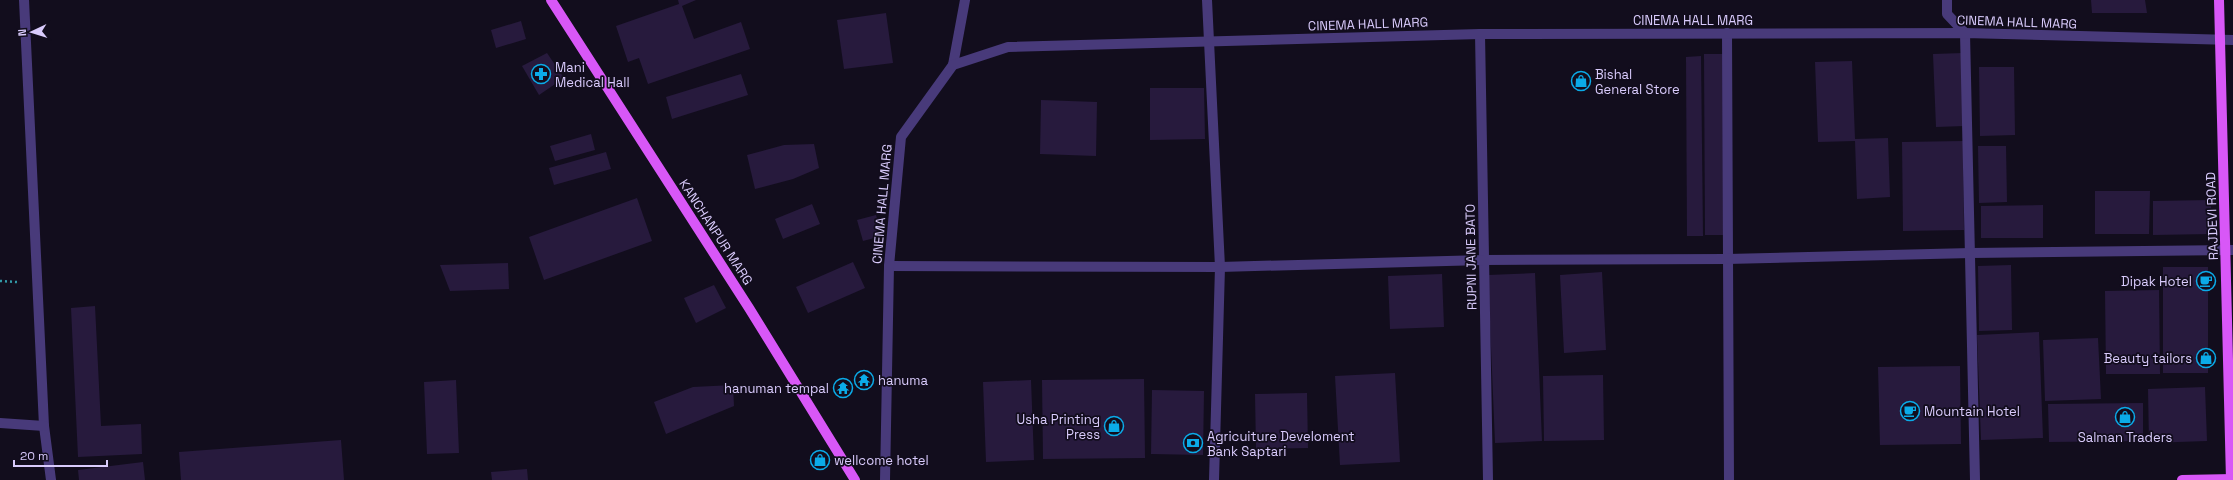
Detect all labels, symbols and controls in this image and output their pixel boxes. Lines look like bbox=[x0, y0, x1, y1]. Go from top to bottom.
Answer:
street label: CINEMA HALL MARG bbox=[1957, 11, 2077, 33]
north arrow bbox=[12, 12, 52, 52]
street label: CINEMA HALL MARG bbox=[1633, 12, 1753, 29]
street label: CINEMA HALL MARG bbox=[1308, 13, 1428, 35]
text: N bbox=[15, 29, 29, 37]
place label: Mani Medical Hall bbox=[555, 59, 630, 91]
pharmacy icon: Mani Medical Hall bbox=[530, 63, 552, 85]
place label: Bishal General Store bbox=[1595, 66, 1680, 98]
shop icon: Bishal General Store bbox=[1570, 70, 1592, 92]
street label: CINEMA HALL MARG bbox=[868, 143, 896, 265]
street label: RAJDEVI ROAD bbox=[2202, 172, 2222, 260]
street label: KANCHANPUR MARG bbox=[675, 176, 757, 288]
street label: RUPNI JANE BATO bbox=[1462, 204, 1480, 310]
cafe icon: Dipak Hotel bbox=[2195, 270, 2217, 292]
place label: Dipak Hotel bbox=[2121, 273, 2192, 290]
shop icon: Beauty tailors bbox=[2195, 347, 2217, 369]
place label: Beauty tailors bbox=[2104, 350, 2192, 367]
temple icon: hanuma bbox=[853, 369, 875, 391]
place label: hanuma bbox=[878, 372, 928, 389]
temple icon: hanuman tempal bbox=[832, 377, 854, 399]
place label: hanuman tempal bbox=[724, 380, 829, 397]
cafe icon: Mountain Hotel bbox=[1899, 400, 1921, 422]
place label: Mountain Hotel bbox=[1924, 403, 2020, 420]
shop icon: Salman Traders bbox=[2114, 406, 2136, 428]
place label: Usha Printing Press bbox=[1017, 411, 1100, 443]
shop icon: Usha Printing Press bbox=[1103, 415, 1125, 437]
place label: Agricuiture Develoment Bank Saptari bbox=[1207, 428, 1355, 460]
place label: Salman Traders bbox=[2078, 429, 2172, 446]
bank icon: Agricuiture Develoment Bank Saptari bbox=[1182, 432, 1204, 454]
scale bar bbox=[14, 442, 107, 468]
text: 20 m bbox=[20, 448, 48, 464]
shop icon: wellcome hotel bbox=[809, 449, 831, 471]
place label: wellcome hotel bbox=[834, 452, 929, 469]

